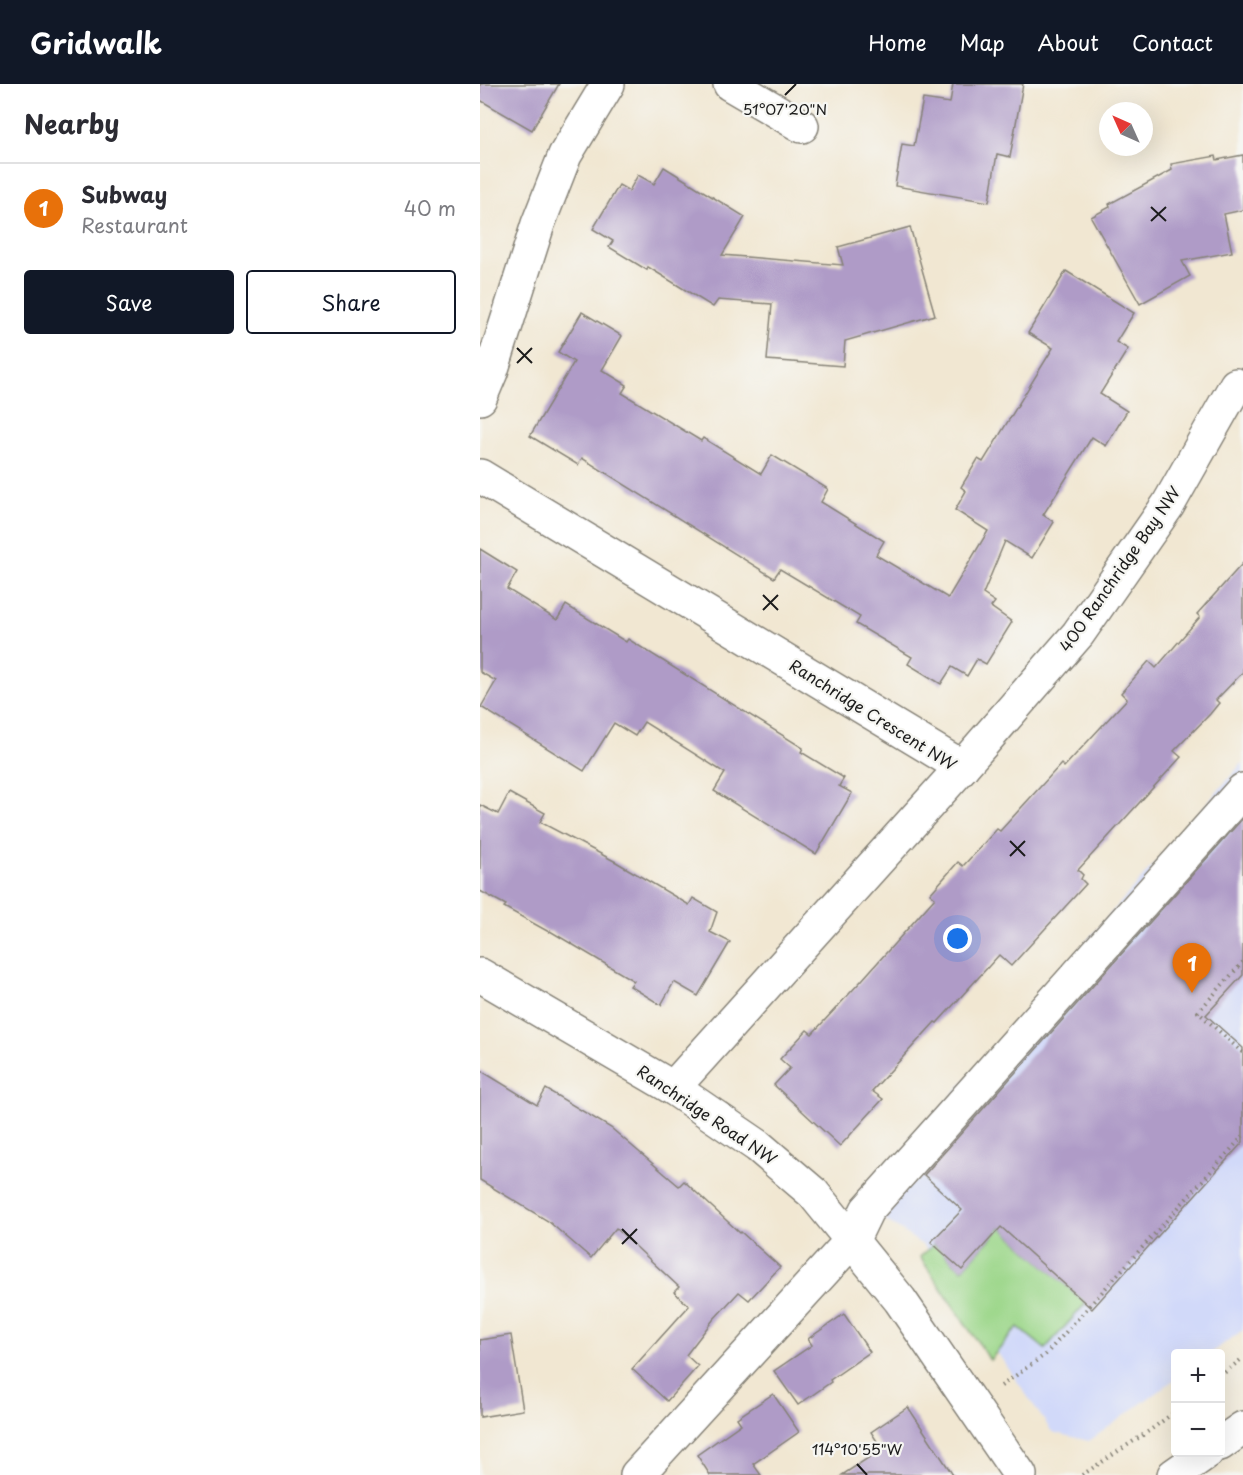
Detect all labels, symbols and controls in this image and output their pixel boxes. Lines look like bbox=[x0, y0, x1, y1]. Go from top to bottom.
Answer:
text: Gridwalk bbox=[30, 21, 162, 64]
text: Home bbox=[868, 26, 927, 58]
text: Map bbox=[960, 26, 1005, 58]
text: About bbox=[1038, 26, 1099, 58]
text: Contact bbox=[1132, 26, 1213, 58]
text: 51°07'20"N bbox=[743, 97, 827, 120]
north arrow bbox=[1099, 102, 1153, 156]
text: Nearby bbox=[24, 104, 119, 143]
text: Subway bbox=[81, 177, 167, 210]
text: 1 bbox=[39, 193, 48, 223]
text: 40 m bbox=[404, 193, 456, 223]
text: Restaurant bbox=[81, 210, 188, 240]
button: Save bbox=[24, 270, 234, 334]
button: Share bbox=[246, 270, 456, 334]
street label: 400 Ranchridge Bay NW bbox=[1053, 481, 1186, 656]
street label: Ranchridge Crescent NW bbox=[785, 653, 962, 776]
your location bbox=[943, 924, 972, 953]
pin: 1 bbox=[1172, 944, 1212, 993]
street label: Ranchridge Road NW bbox=[633, 1058, 782, 1170]
map controls bbox=[1171, 1349, 1225, 1457]
button: + bbox=[1171, 1349, 1225, 1403]
button: − bbox=[1171, 1403, 1225, 1457]
text: 114°10'55"W bbox=[812, 1437, 903, 1460]

